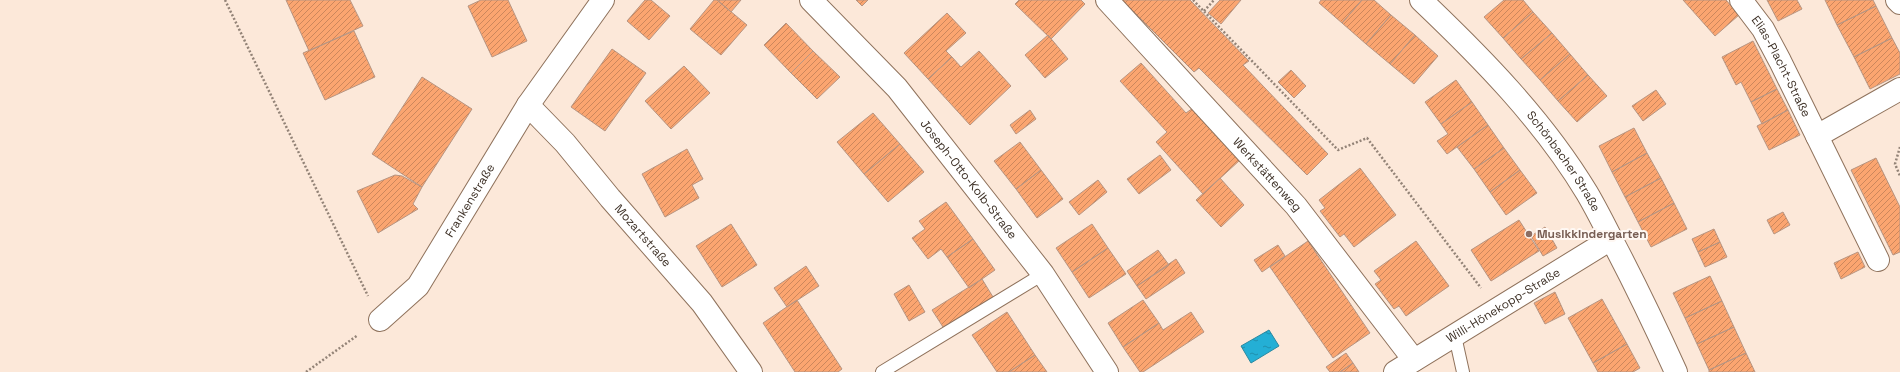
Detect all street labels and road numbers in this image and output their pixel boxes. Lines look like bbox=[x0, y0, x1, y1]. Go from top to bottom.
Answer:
street label: Elias-Placht-Straße bbox=[1748, 13, 1814, 120]
street label: Schönbacher Straße bbox=[1523, 108, 1604, 214]
street label: Joseph-Otto-Kolb-Straße bbox=[917, 116, 1021, 242]
street label: Werkstättenweg bbox=[1229, 134, 1305, 215]
street label: Frankenstraße bbox=[441, 161, 498, 240]
street label: Mozartstraße bbox=[611, 201, 675, 270]
street label: Willi-Hönekopp-Straße bbox=[1443, 264, 1563, 347]

